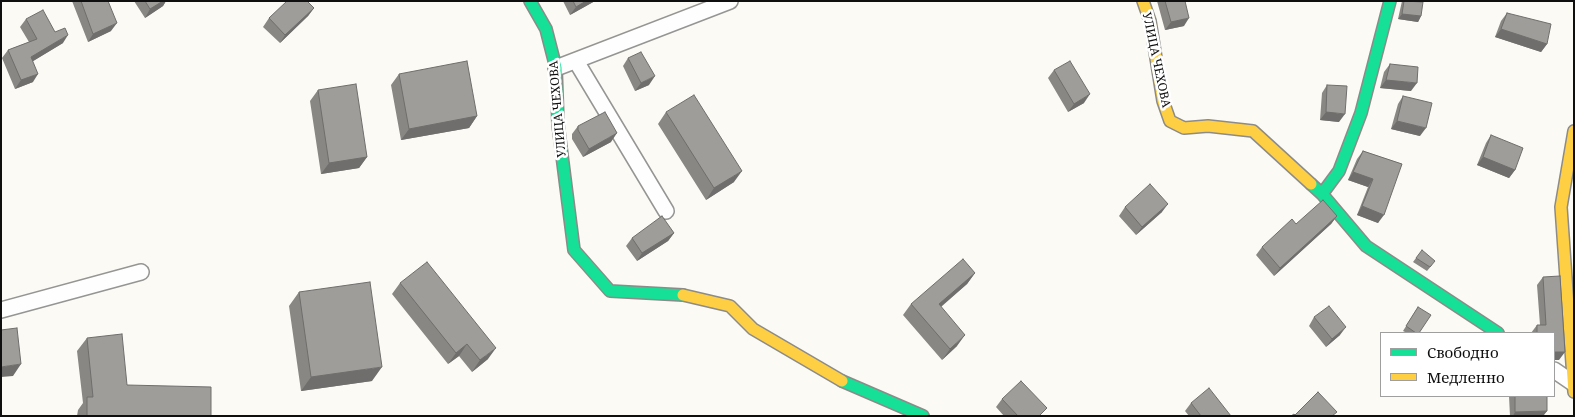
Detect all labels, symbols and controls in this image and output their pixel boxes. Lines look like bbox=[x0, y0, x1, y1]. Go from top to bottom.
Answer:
street label: УЛИЦА ЧЕХОВА bbox=[1139, 11, 1173, 109]
street label: УЛИЦА ЧЕХОВА bbox=[547, 60, 569, 158]
legend bbox=[1380, 332, 1555, 397]
text: Свободно bbox=[1427, 342, 1499, 362]
text: Медленно bbox=[1427, 367, 1505, 387]

